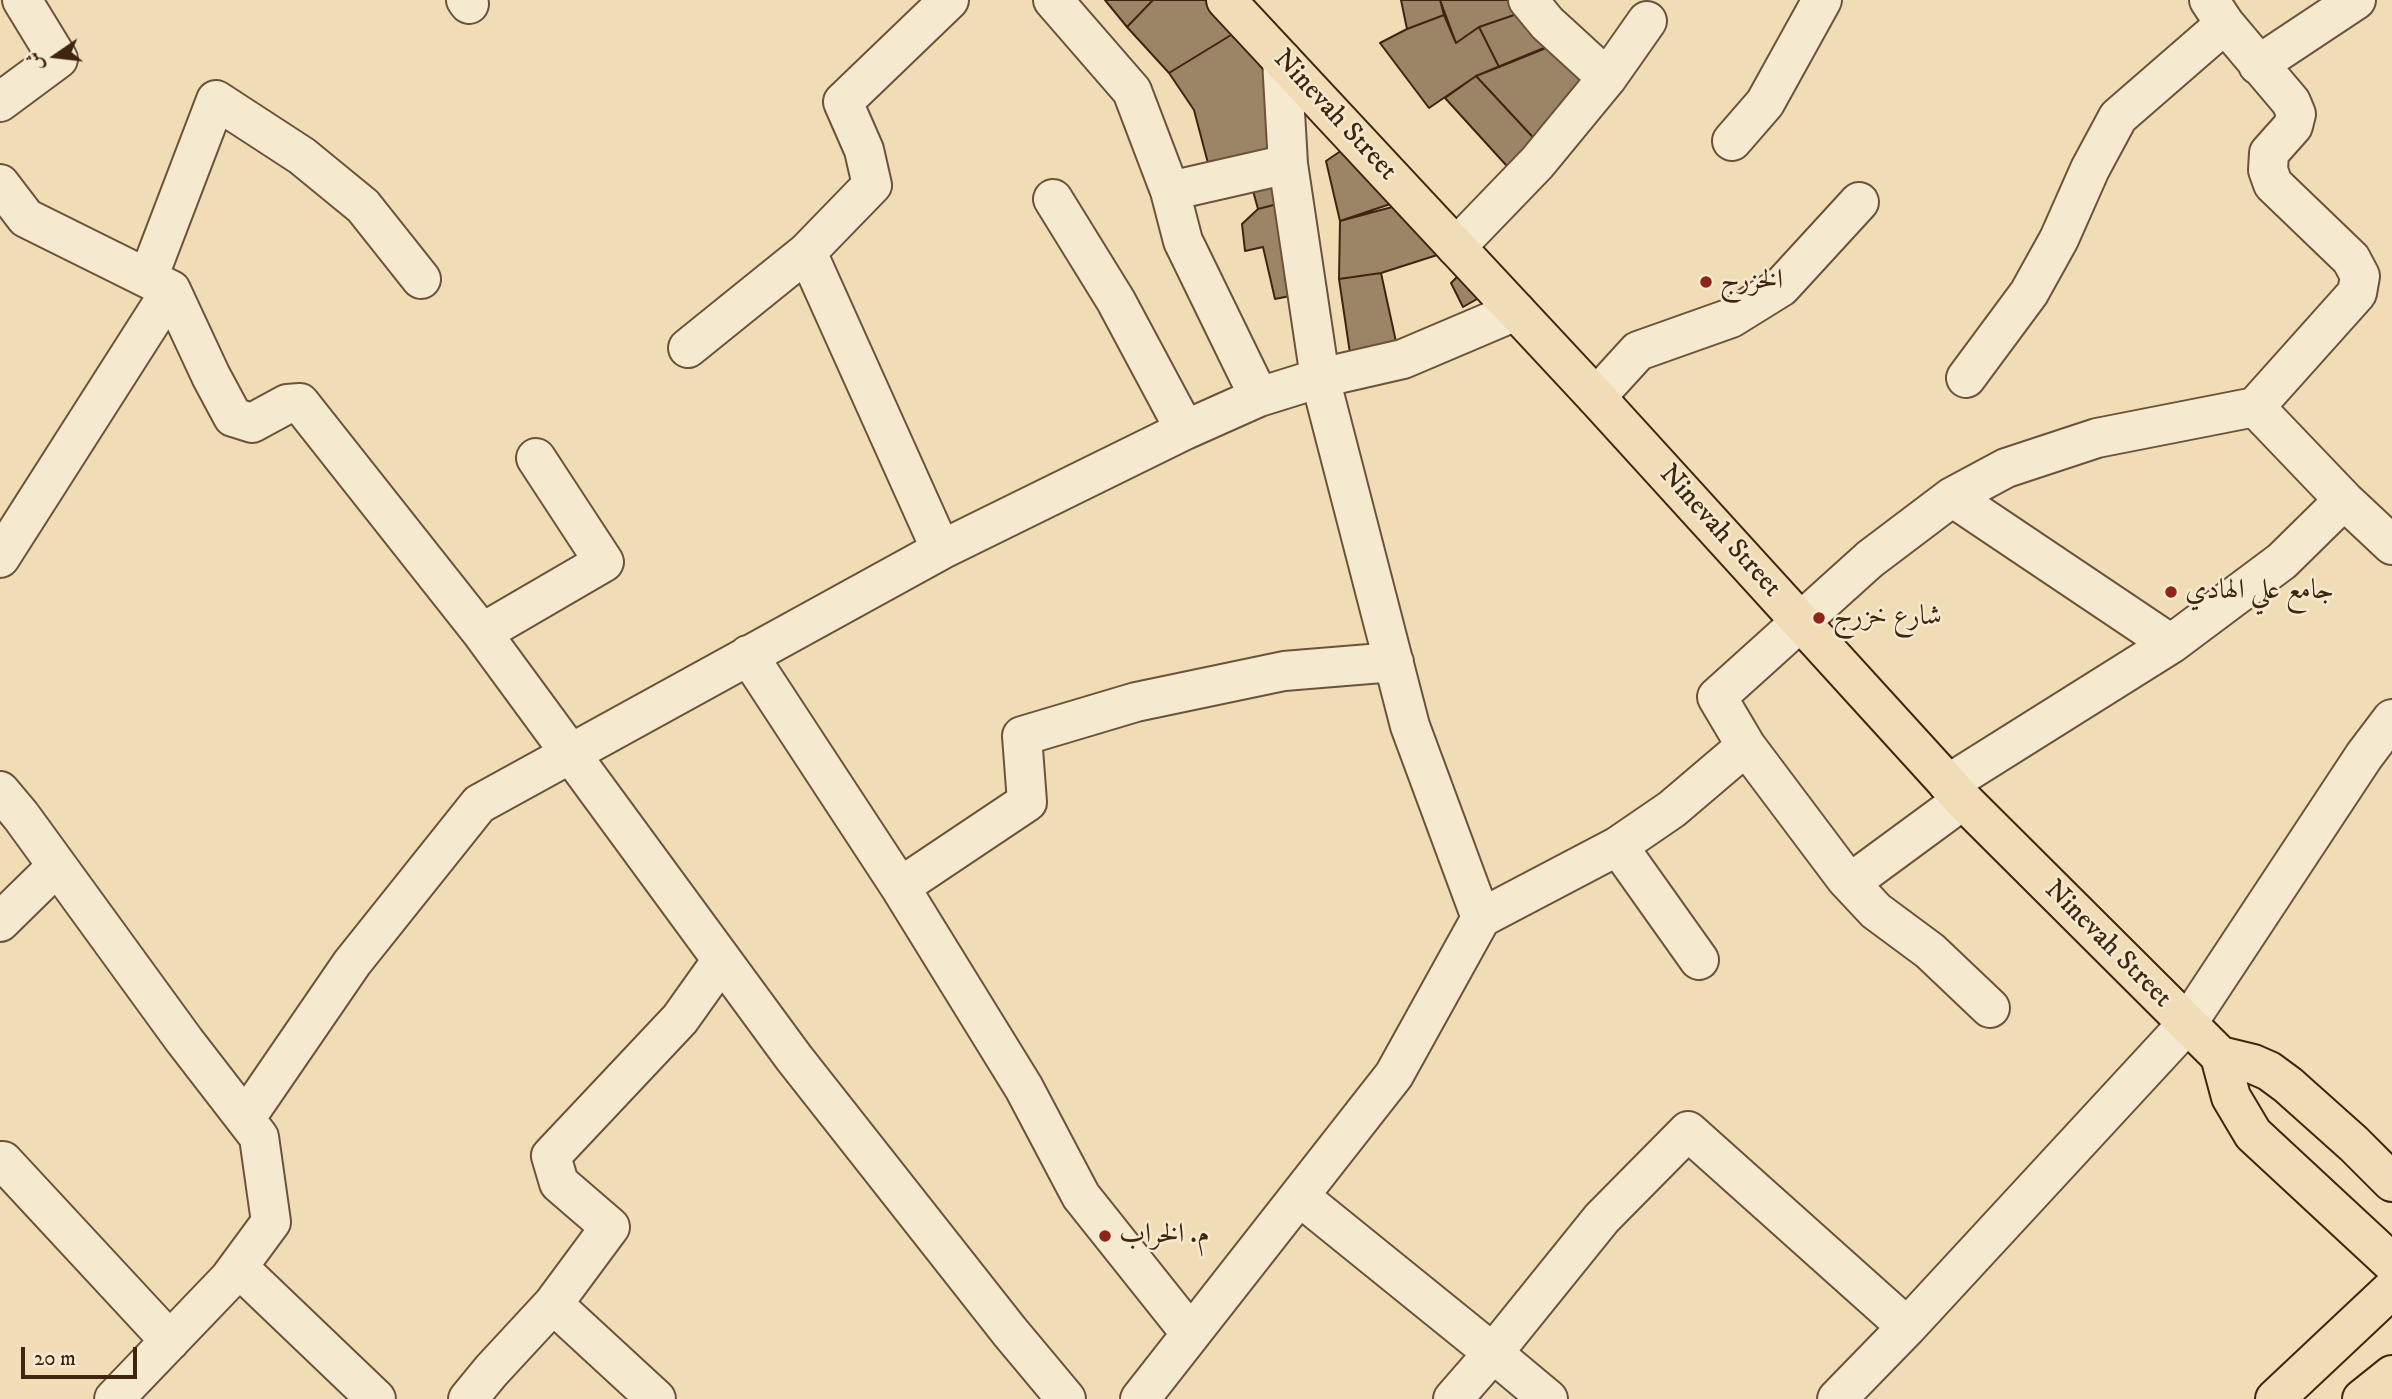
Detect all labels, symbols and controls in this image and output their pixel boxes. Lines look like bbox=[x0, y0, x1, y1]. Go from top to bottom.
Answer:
north arrow bbox=[21, 21, 91, 91]
street label: Ninevah Street bbox=[1265, 44, 1403, 188]
text: ش bbox=[22, 49, 49, 73]
place label: الخزرج bbox=[1720, 265, 1783, 299]
marker: الخزرج bbox=[1698, 274, 1714, 290]
street label: Ninevah Street bbox=[1651, 459, 1787, 605]
place label: جامع علي الهادي bbox=[2185, 575, 2334, 609]
marker: جامع علي الهادي bbox=[2163, 584, 2179, 600]
place label: شارع خزرج bbox=[1833, 601, 1942, 635]
marker: شارع خزرج bbox=[1811, 610, 1827, 626]
street label: Ninevah Street bbox=[2036, 874, 2178, 1016]
place label: م. الخراب bbox=[1119, 1219, 1210, 1253]
marker: م. الخراب bbox=[1097, 1228, 1113, 1244]
scale bar bbox=[24, 1332, 140, 1376]
text: 20 m bbox=[34, 1346, 76, 1372]

